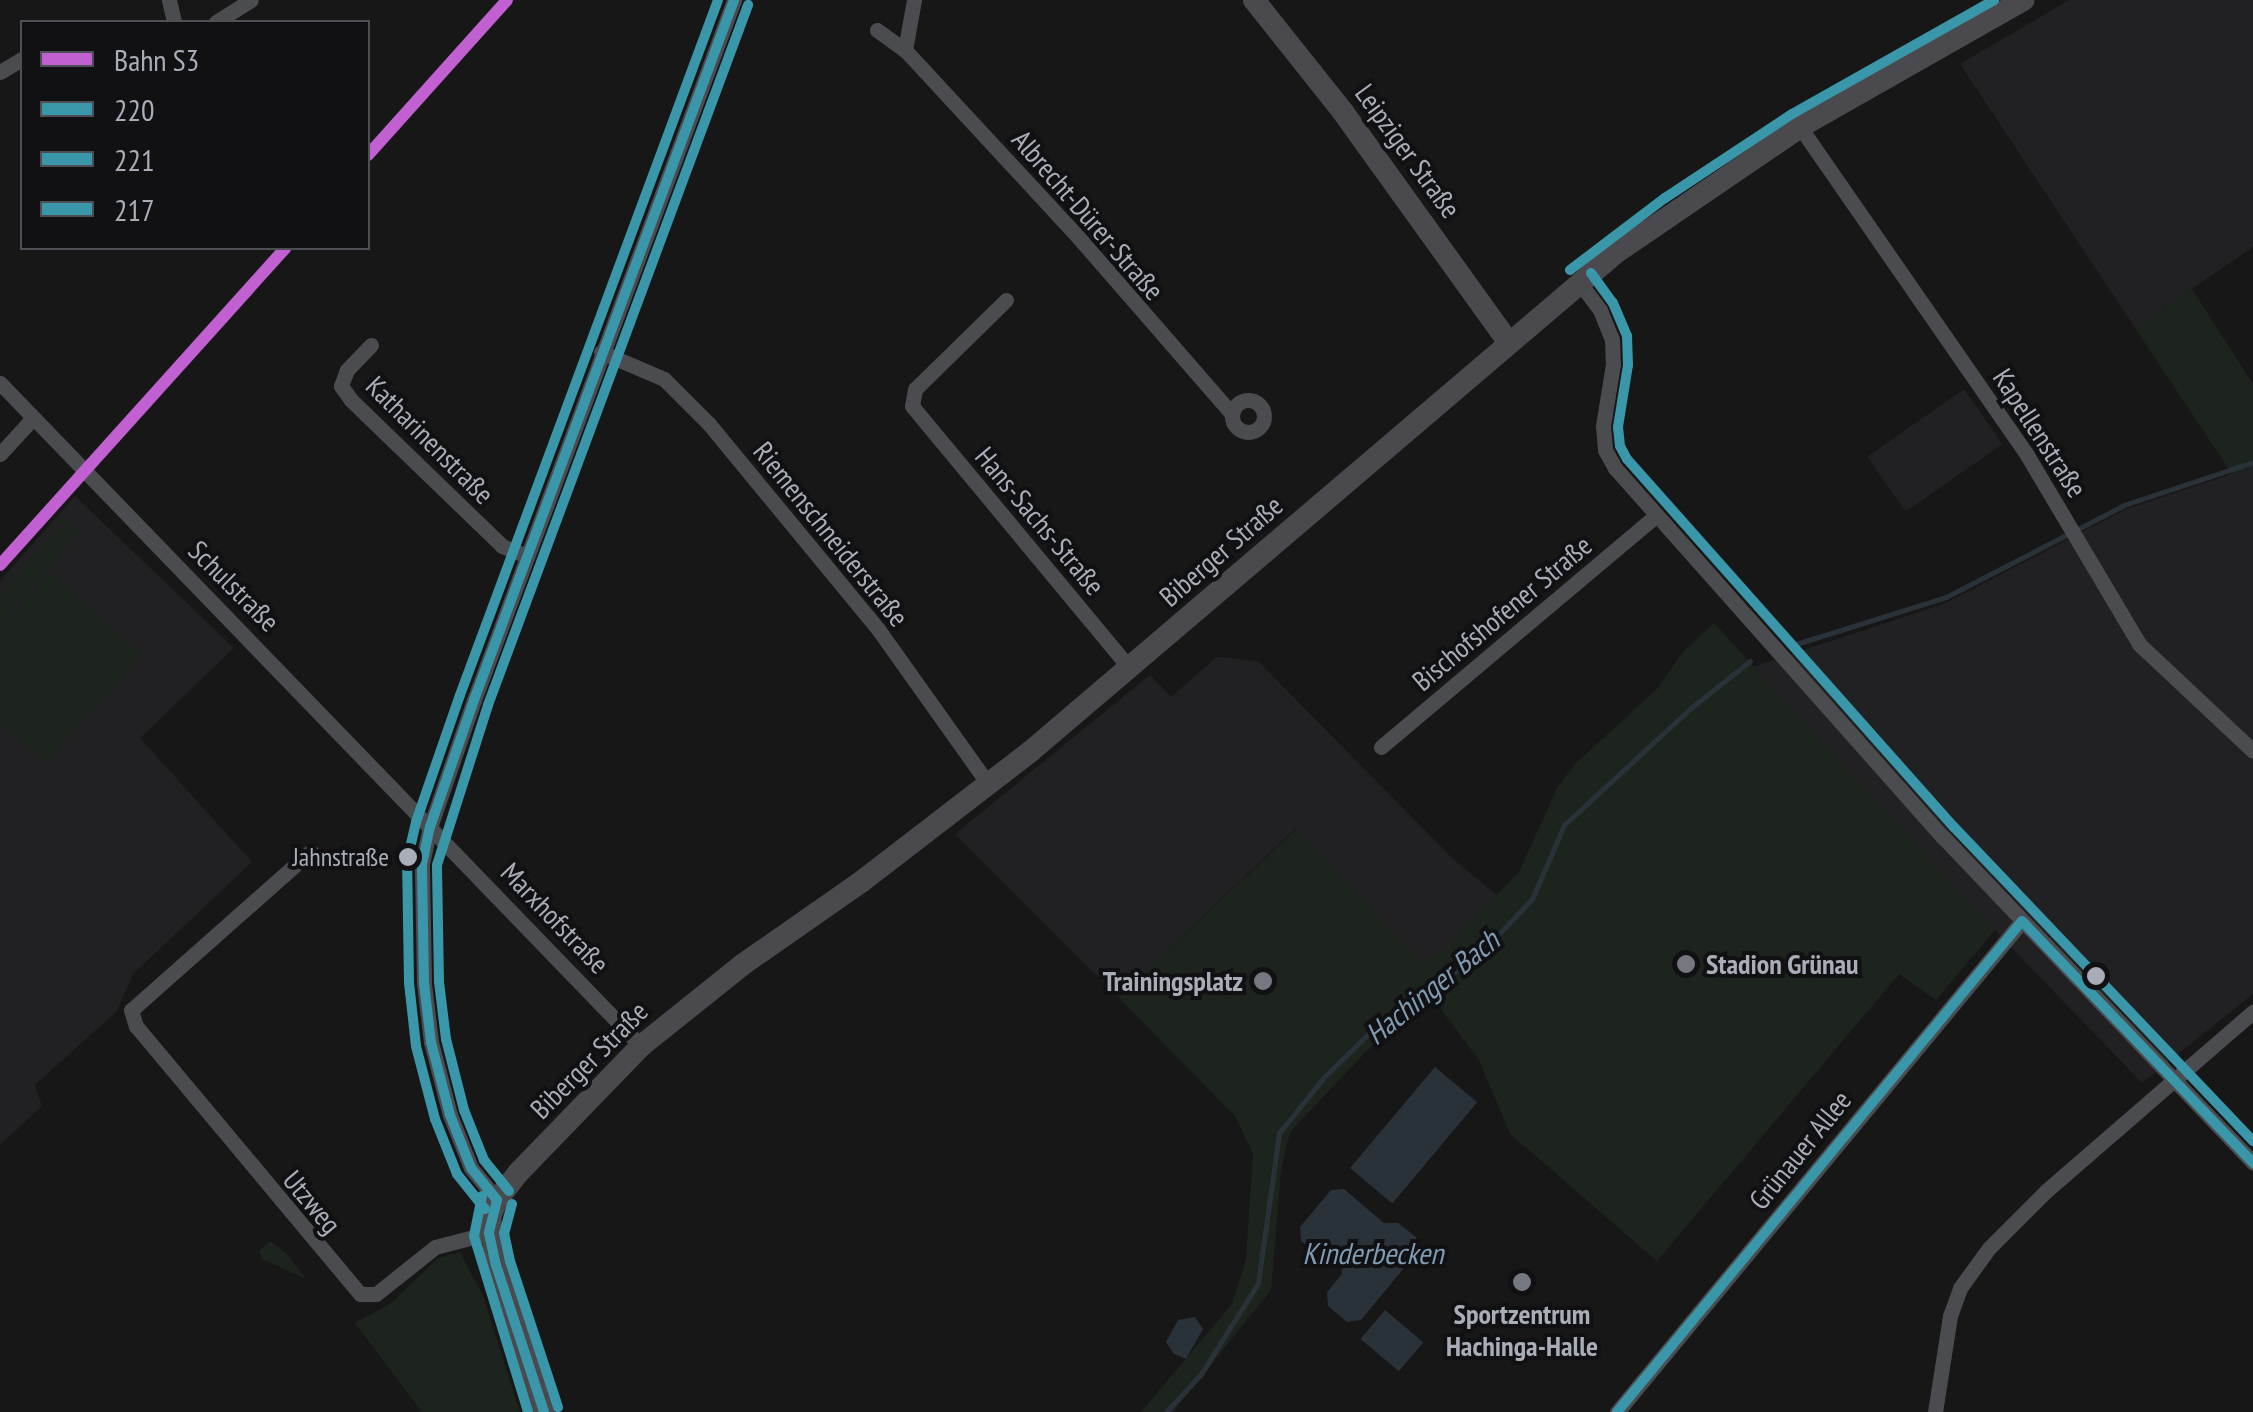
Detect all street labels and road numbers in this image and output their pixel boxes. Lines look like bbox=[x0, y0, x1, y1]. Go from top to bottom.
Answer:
street label: Leipziger Straße bbox=[1348, 78, 1468, 224]
street label: Albrecht-Dürer-Straße bbox=[1005, 123, 1171, 307]
street label: Kapellenstraße bbox=[1986, 362, 2094, 504]
street label: Katharinenstraße bbox=[359, 369, 501, 511]
street label: Riemenschneiderstraße bbox=[746, 435, 916, 633]
street label: Hans-Sachs-Straße bbox=[968, 440, 1112, 602]
street label: Biberger Straße bbox=[1153, 489, 1289, 613]
street label: Bischofshofener Straße bbox=[1406, 528, 1598, 698]
street label: Schulstraße bbox=[182, 534, 286, 638]
street label: Marxhofstraße bbox=[494, 856, 616, 980]
street label: Biberger Straße bbox=[523, 994, 655, 1126]
street label: Grünauer Allee bbox=[1742, 1084, 1858, 1216]
street label: Utzweg bbox=[276, 1164, 348, 1240]

